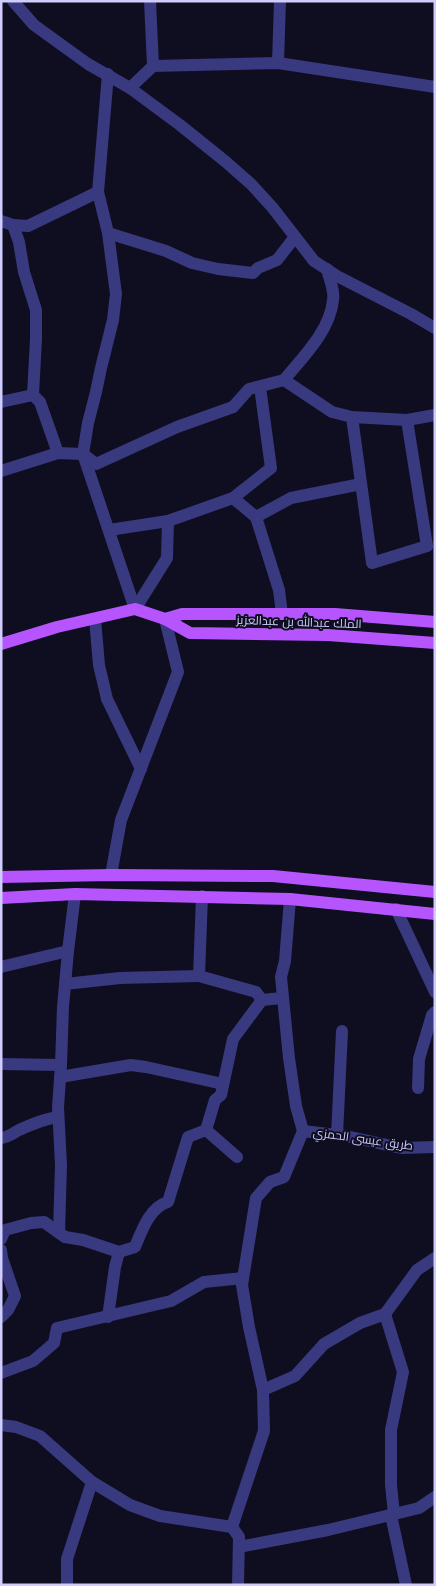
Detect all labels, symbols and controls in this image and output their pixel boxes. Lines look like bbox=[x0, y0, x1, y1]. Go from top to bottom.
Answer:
street label: الملك عبدالله بن عبدالعزيز bbox=[235, 612, 362, 631]
street label: طريق عيسى الحمزي bbox=[312, 1125, 414, 1156]

